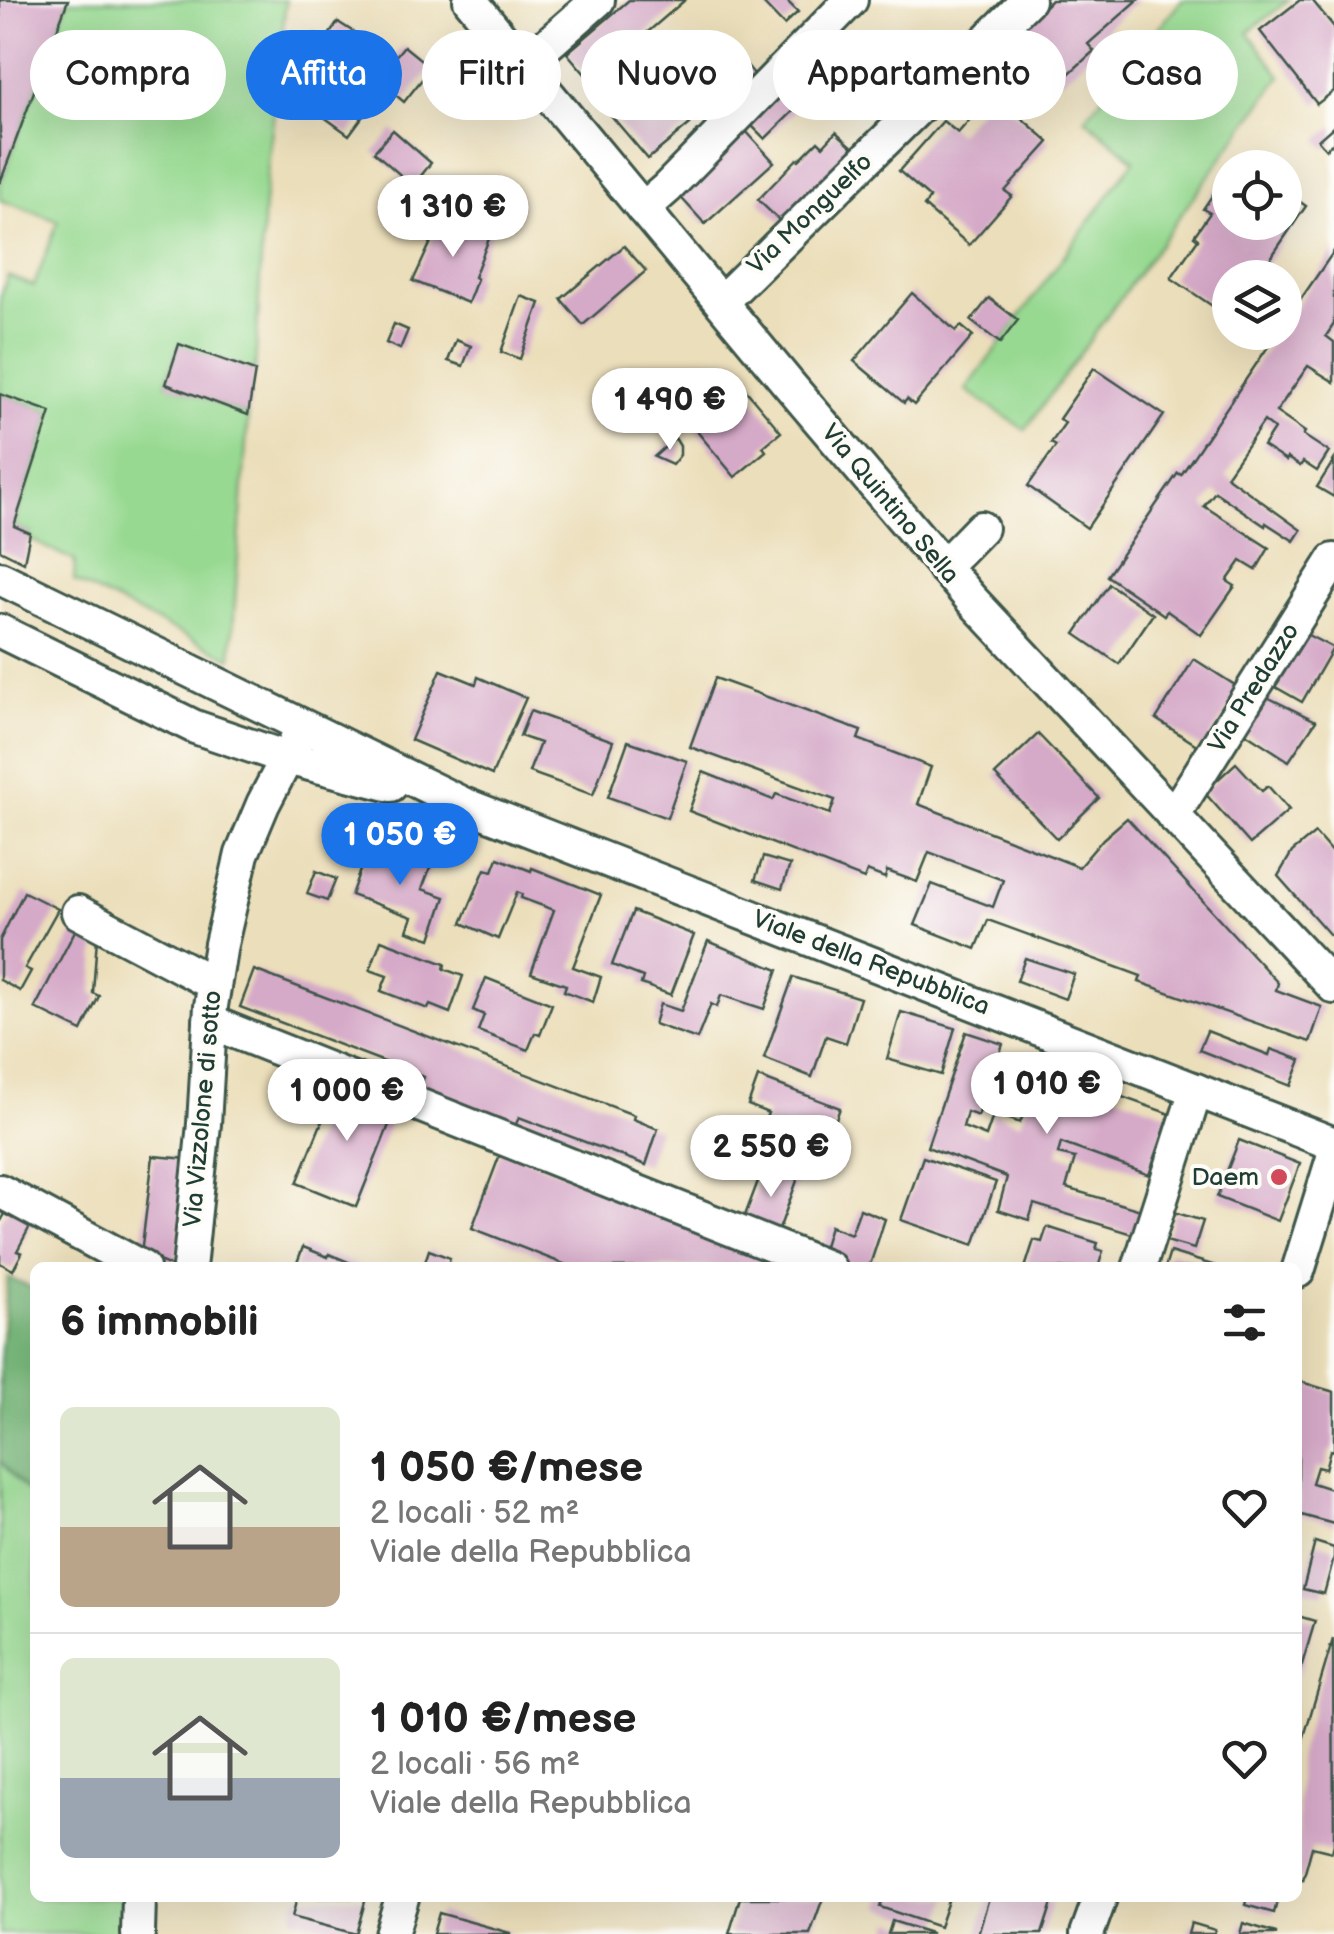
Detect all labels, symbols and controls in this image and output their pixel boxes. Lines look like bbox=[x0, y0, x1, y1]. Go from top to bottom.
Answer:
chip: Compra bbox=[30, 30, 226, 120]
chip: Affitta bbox=[246, 30, 402, 120]
chip: Filtri bbox=[422, 30, 561, 120]
chip: Nuovo bbox=[581, 30, 753, 120]
chip: Appartamento bbox=[773, 30, 1066, 120]
chip: Casa bbox=[1086, 30, 1238, 120]
street label: Via Monguelfo bbox=[741, 147, 879, 281]
map controls bbox=[1212, 150, 1302, 350]
button: locate bbox=[1212, 150, 1302, 240]
pin: 1 310 € bbox=[361, 175, 545, 260]
text: 1 310 € bbox=[400, 188, 506, 227]
button: layers bbox=[1212, 260, 1302, 350]
pin: 1 490 € bbox=[578, 368, 762, 453]
text: 1 490 € bbox=[614, 381, 726, 420]
street label: Via Quintino Sella bbox=[814, 418, 966, 590]
street label: Via Predazzo bbox=[1202, 617, 1306, 759]
pin: 1 050 € bbox=[308, 803, 492, 888]
text: 1 050 € bbox=[343, 816, 457, 855]
street label: Viale della Repubblica bbox=[748, 904, 994, 1022]
street label: Via Vizzolone di sotto bbox=[177, 989, 229, 1229]
pin: 1 010 € bbox=[955, 1052, 1139, 1137]
pin: 1 000 € bbox=[255, 1059, 439, 1144]
text: 1 010 € bbox=[993, 1065, 1101, 1104]
text: 1 000 € bbox=[290, 1072, 404, 1111]
pin: 2 550 € bbox=[679, 1115, 863, 1200]
text: 2 550 € bbox=[712, 1128, 830, 1167]
place label: Daem bbox=[1191, 1162, 1259, 1193]
marker: Daem bbox=[1268, 1166, 1290, 1188]
icon: filters bbox=[1217, 1295, 1272, 1350]
text: 6 immobili bbox=[60, 1297, 259, 1348]
text: 1 050 €/mese bbox=[370, 1443, 643, 1494]
icon: home bbox=[140, 1447, 260, 1567]
icon: heart bbox=[1217, 1480, 1272, 1535]
text: 2 locali · 52 m² bbox=[370, 1494, 579, 1533]
text: Viale della Repubblica bbox=[370, 1533, 692, 1572]
text: 1 010 €/mese bbox=[370, 1694, 637, 1745]
icon: home bbox=[140, 1698, 260, 1818]
icon: heart bbox=[1217, 1731, 1272, 1786]
text: 2 locali · 56 m² bbox=[370, 1745, 580, 1784]
text: Viale della Repubblica bbox=[370, 1784, 692, 1823]

